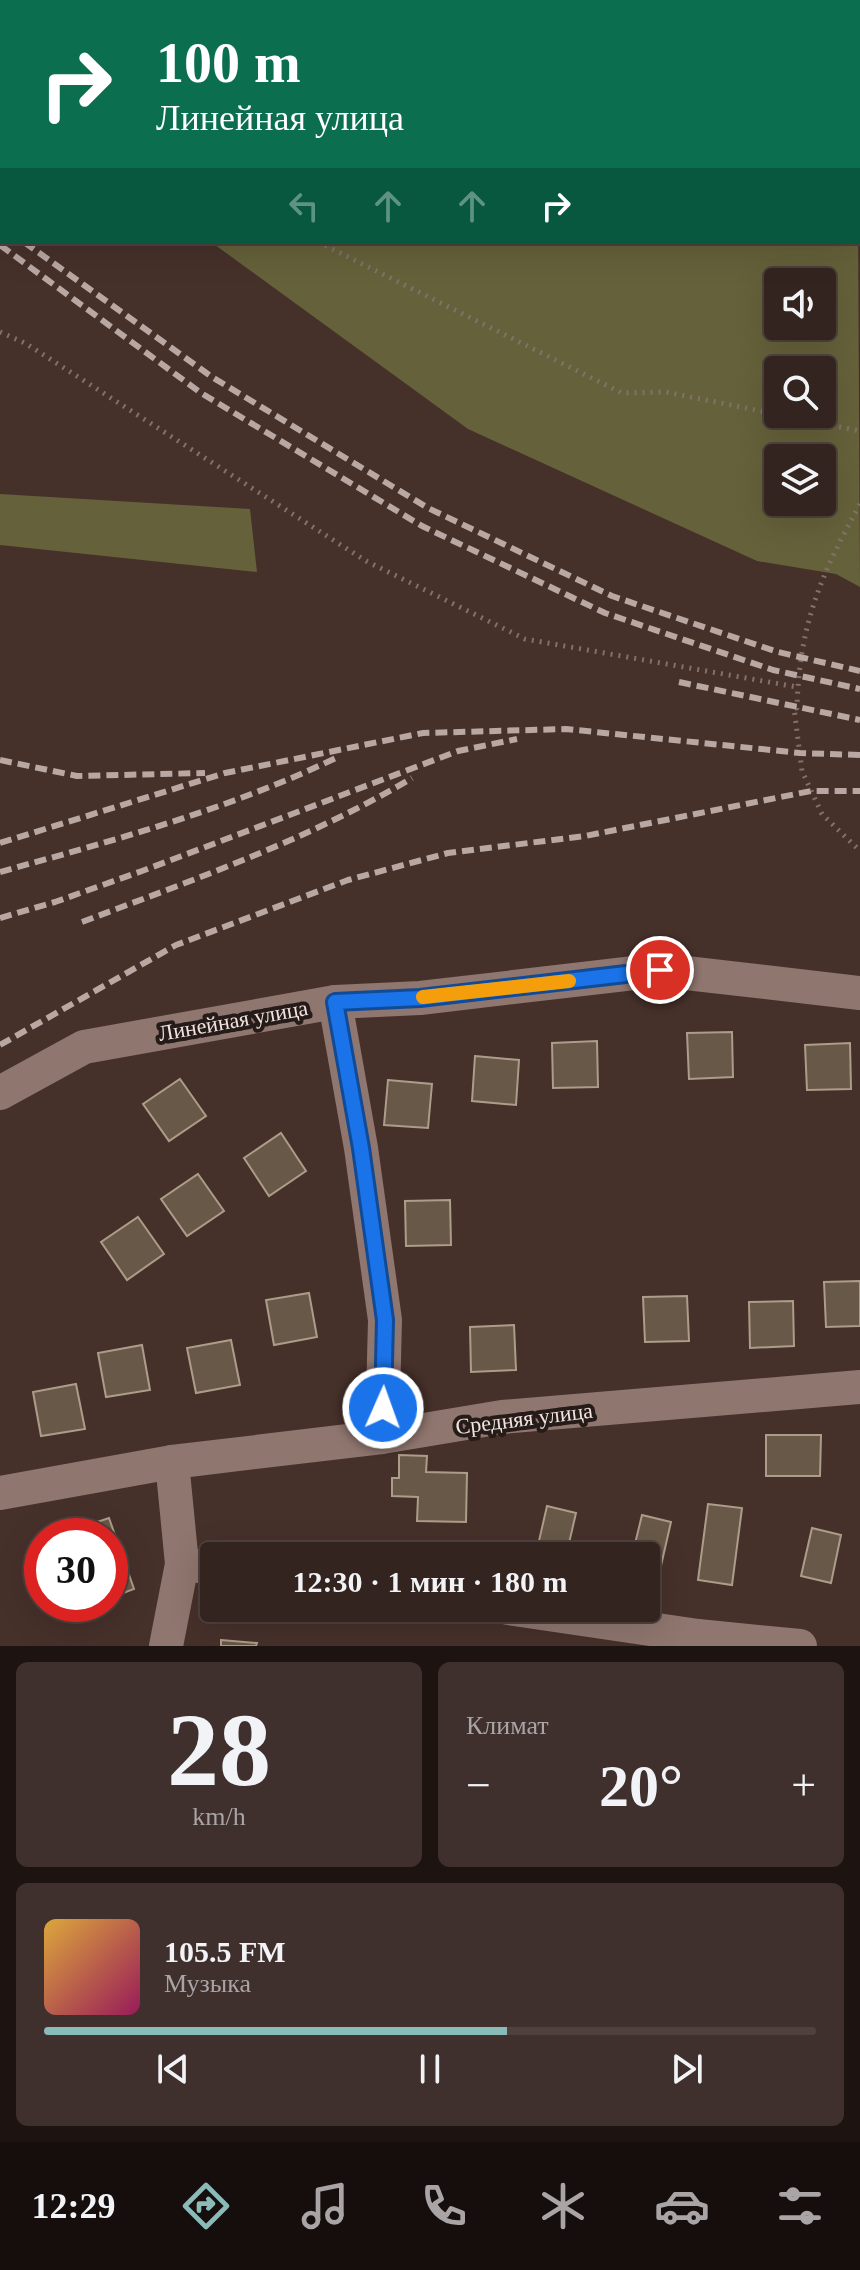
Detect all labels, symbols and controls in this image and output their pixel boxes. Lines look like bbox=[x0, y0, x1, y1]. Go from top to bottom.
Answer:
icon: right bbox=[24, 32, 128, 136]
text: 100 m bbox=[156, 32, 301, 94]
text: Линейная улица bbox=[156, 98, 404, 138]
icon: left bbox=[282, 184, 326, 228]
icon: ahead bbox=[366, 184, 410, 228]
icon: ahead bbox=[450, 184, 494, 228]
icon: right bbox=[534, 184, 578, 228]
map controls bbox=[764, 268, 836, 516]
button: sound bbox=[764, 268, 836, 340]
button: search bbox=[764, 356, 836, 428]
button: layers bbox=[764, 444, 836, 516]
pin bbox=[626, 936, 694, 1004]
icon: arrive bbox=[638, 948, 682, 992]
street label: Линейная улица bbox=[156, 995, 310, 1046]
position arrow bbox=[341, 1366, 425, 1450]
street label: Средняя улица bbox=[454, 1398, 594, 1439]
speed limit sign: 30 bbox=[24, 1518, 128, 1622]
text: 12:30 · 1 мин · 180 m bbox=[293, 1565, 568, 1598]
text: 28 bbox=[167, 1692, 271, 1807]
text: Климат bbox=[466, 1711, 549, 1740]
text: 20° bbox=[599, 1753, 683, 1819]
text: − bbox=[466, 1761, 491, 1810]
text: + bbox=[791, 1761, 816, 1810]
text: km/h bbox=[192, 1802, 246, 1831]
text: 105.5 FM bbox=[164, 1935, 286, 1968]
text: Музыка bbox=[164, 1969, 251, 1998]
icon: previous bbox=[151, 2047, 195, 2091]
icon: pause bbox=[408, 2047, 452, 2091]
icon: next bbox=[665, 2047, 709, 2091]
icon: directions bbox=[178, 2178, 234, 2234]
icon: music bbox=[297, 2178, 353, 2234]
icon: phone bbox=[416, 2178, 472, 2234]
icon: climate bbox=[535, 2178, 591, 2234]
icon: car bbox=[654, 2178, 710, 2234]
icon: filters bbox=[772, 2178, 828, 2234]
text: 12:29 bbox=[31, 2186, 115, 2226]

